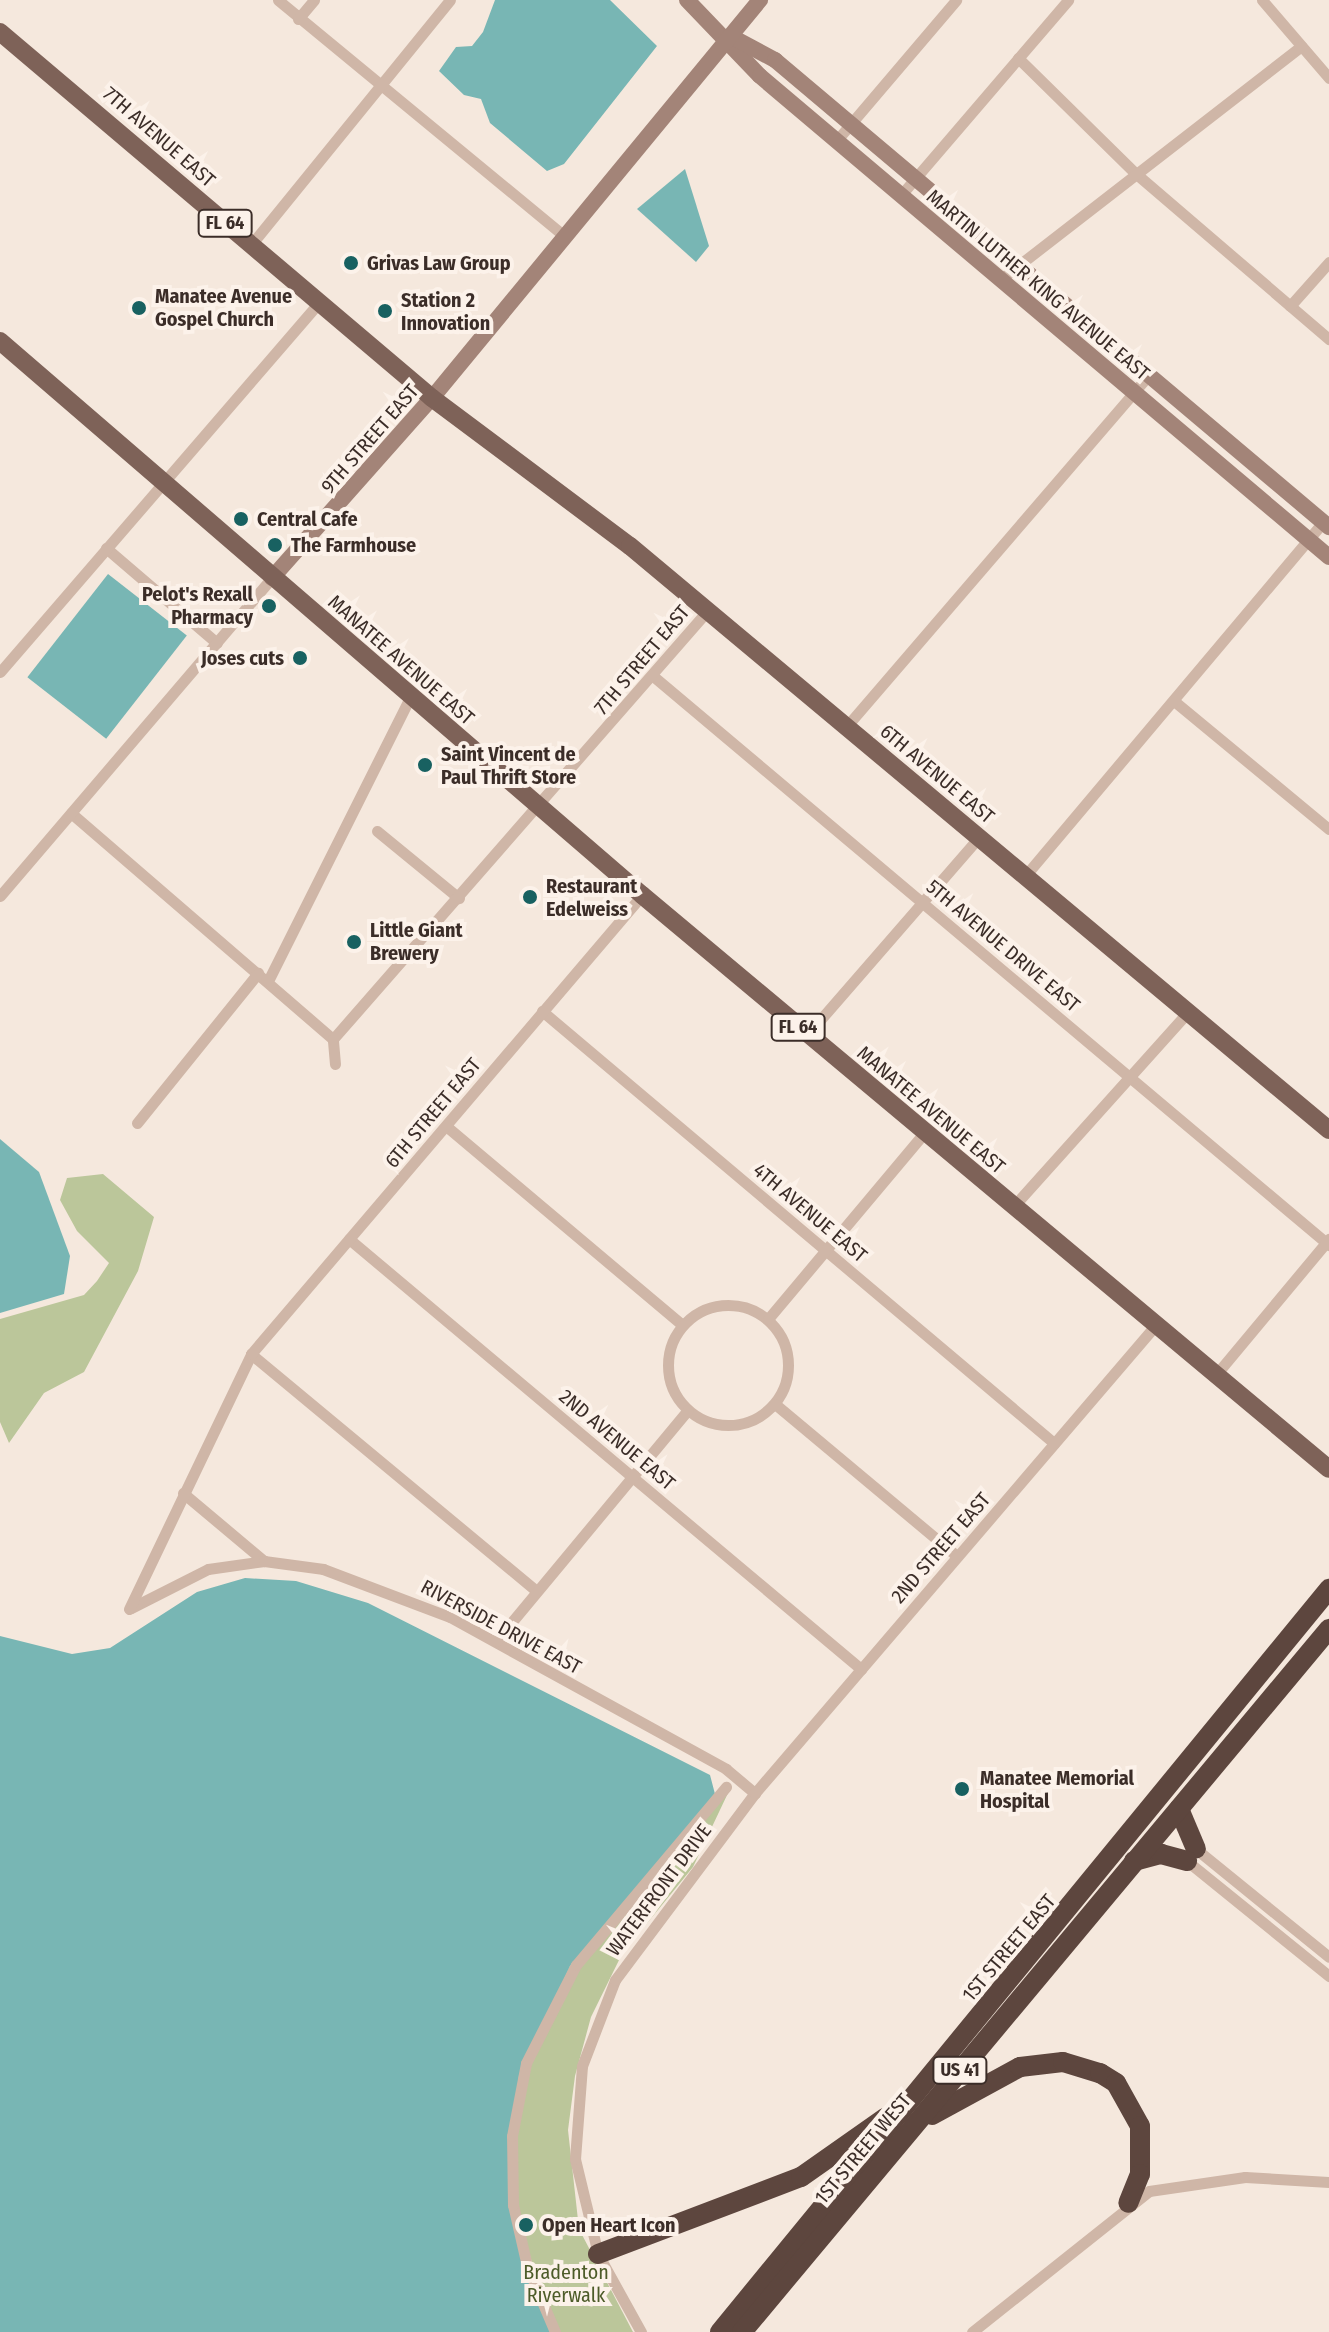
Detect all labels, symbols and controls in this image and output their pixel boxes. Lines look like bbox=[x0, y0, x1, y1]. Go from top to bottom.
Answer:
street label: 7TH AVENUE EAST bbox=[98, 82, 220, 192]
street label: MARTIN LUTHER KING AVENUE EAST bbox=[922, 185, 1154, 385]
road number: FL 64 bbox=[197, 209, 253, 237]
place label: Grivas Law Group bbox=[367, 251, 510, 275]
marker: Grivas Law Group bbox=[342, 254, 360, 272]
place label: Manatee Avenue Gospel Church bbox=[155, 284, 292, 331]
place label: Station 2 Innovation bbox=[401, 288, 490, 335]
marker: Manatee Avenue Gospel Church bbox=[130, 299, 148, 317]
marker: Station 2 Innovation bbox=[376, 302, 394, 320]
street label: 9TH STREET EAST bbox=[316, 380, 424, 498]
place label: Central Cafe bbox=[257, 507, 358, 531]
marker: Central Cafe bbox=[232, 510, 250, 528]
place label: The Farmhouse bbox=[291, 533, 416, 557]
marker: The Farmhouse bbox=[266, 536, 284, 554]
place label: Pelot's Rexall Pharmacy bbox=[142, 582, 253, 629]
street label: MANATEE AVENUE EAST bbox=[323, 590, 479, 730]
marker: Pelot's Rexall Pharmacy bbox=[260, 597, 278, 615]
street label: 7TH STREET EAST bbox=[589, 601, 695, 719]
place label: Joses cuts bbox=[201, 646, 284, 670]
marker: Joses cuts bbox=[291, 649, 309, 667]
street label: 6TH AVENUE EAST bbox=[875, 719, 999, 829]
place label: Saint Vincent de Paul Thrift Store bbox=[441, 742, 576, 789]
marker: Saint Vincent de Paul Thrift Store bbox=[416, 756, 434, 774]
place label: Restaurant Edelweiss bbox=[546, 874, 637, 921]
street label: 5TH AVENUE DRIVE EAST bbox=[921, 875, 1085, 1017]
marker: Restaurant Edelweiss bbox=[521, 888, 539, 906]
place label: Little Giant Brewery bbox=[370, 918, 462, 965]
marker: Little Giant Brewery bbox=[345, 933, 363, 951]
road number: FL 64 bbox=[770, 1013, 826, 1041]
street label: MANATEE AVENUE EAST bbox=[852, 1041, 1010, 1179]
street label: 6TH STREET EAST bbox=[380, 1053, 486, 1173]
street label: 4TH AVENUE EAST bbox=[748, 1158, 872, 1268]
street label: 2ND AVENUE EAST bbox=[554, 1385, 680, 1495]
street label: 2ND STREET EAST bbox=[887, 1488, 995, 1608]
street label: RIVERSIDE DRIVE EAST bbox=[417, 1575, 585, 1679]
place label: Manatee Memorial Hospital bbox=[980, 1766, 1134, 1813]
marker: Manatee Memorial Hospital bbox=[951, 1778, 973, 1800]
street label: WATERFRONT DRIVE bbox=[601, 1819, 717, 1961]
street label: 1ST STREET EAST bbox=[957, 1890, 1061, 2006]
road number: US 41 bbox=[932, 2056, 988, 2084]
street label: 1ST STREET WEST bbox=[810, 2089, 916, 2209]
place label: Open Heart Icon bbox=[542, 2213, 676, 2237]
marker: Open Heart Icon bbox=[517, 2216, 535, 2234]
park label: Bradenton Riverwalk bbox=[523, 2260, 609, 2307]

